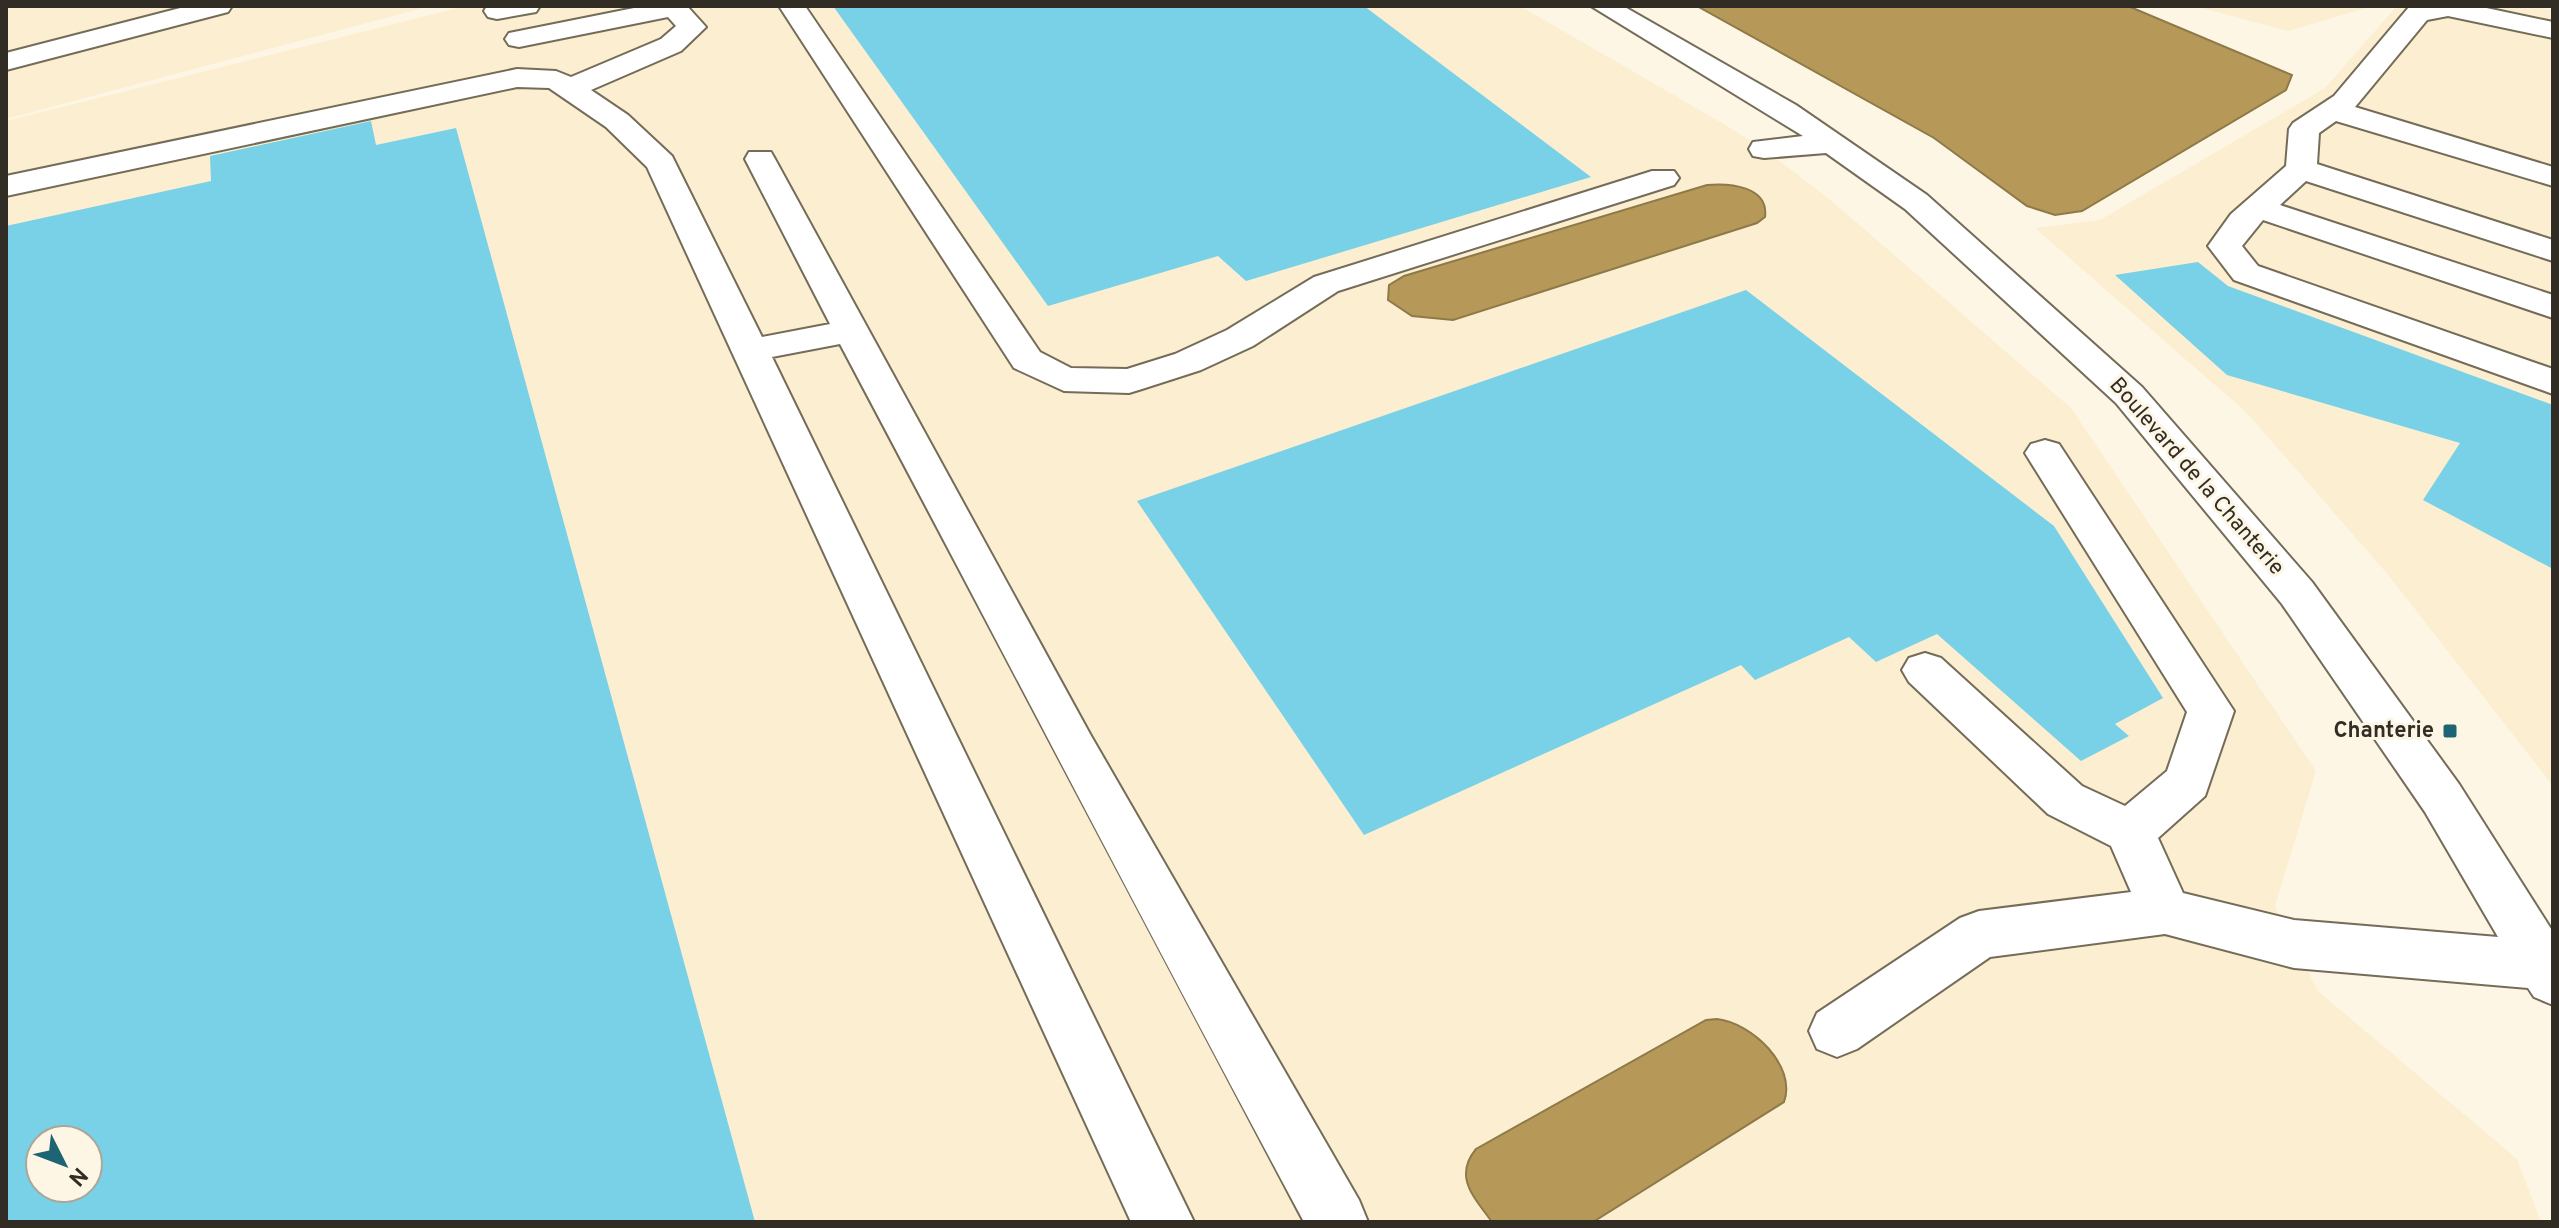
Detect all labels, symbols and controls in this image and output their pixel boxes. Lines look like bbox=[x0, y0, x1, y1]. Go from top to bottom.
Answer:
street label: Boulevard de la Chanterie bbox=[2103, 373, 2289, 581]
place label: Chanterie bbox=[2333, 718, 2434, 745]
marker: Chanterie bbox=[2441, 722, 2459, 740]
north arrow bbox=[24, 1124, 104, 1204]
text: N bbox=[62, 1161, 92, 1191]

